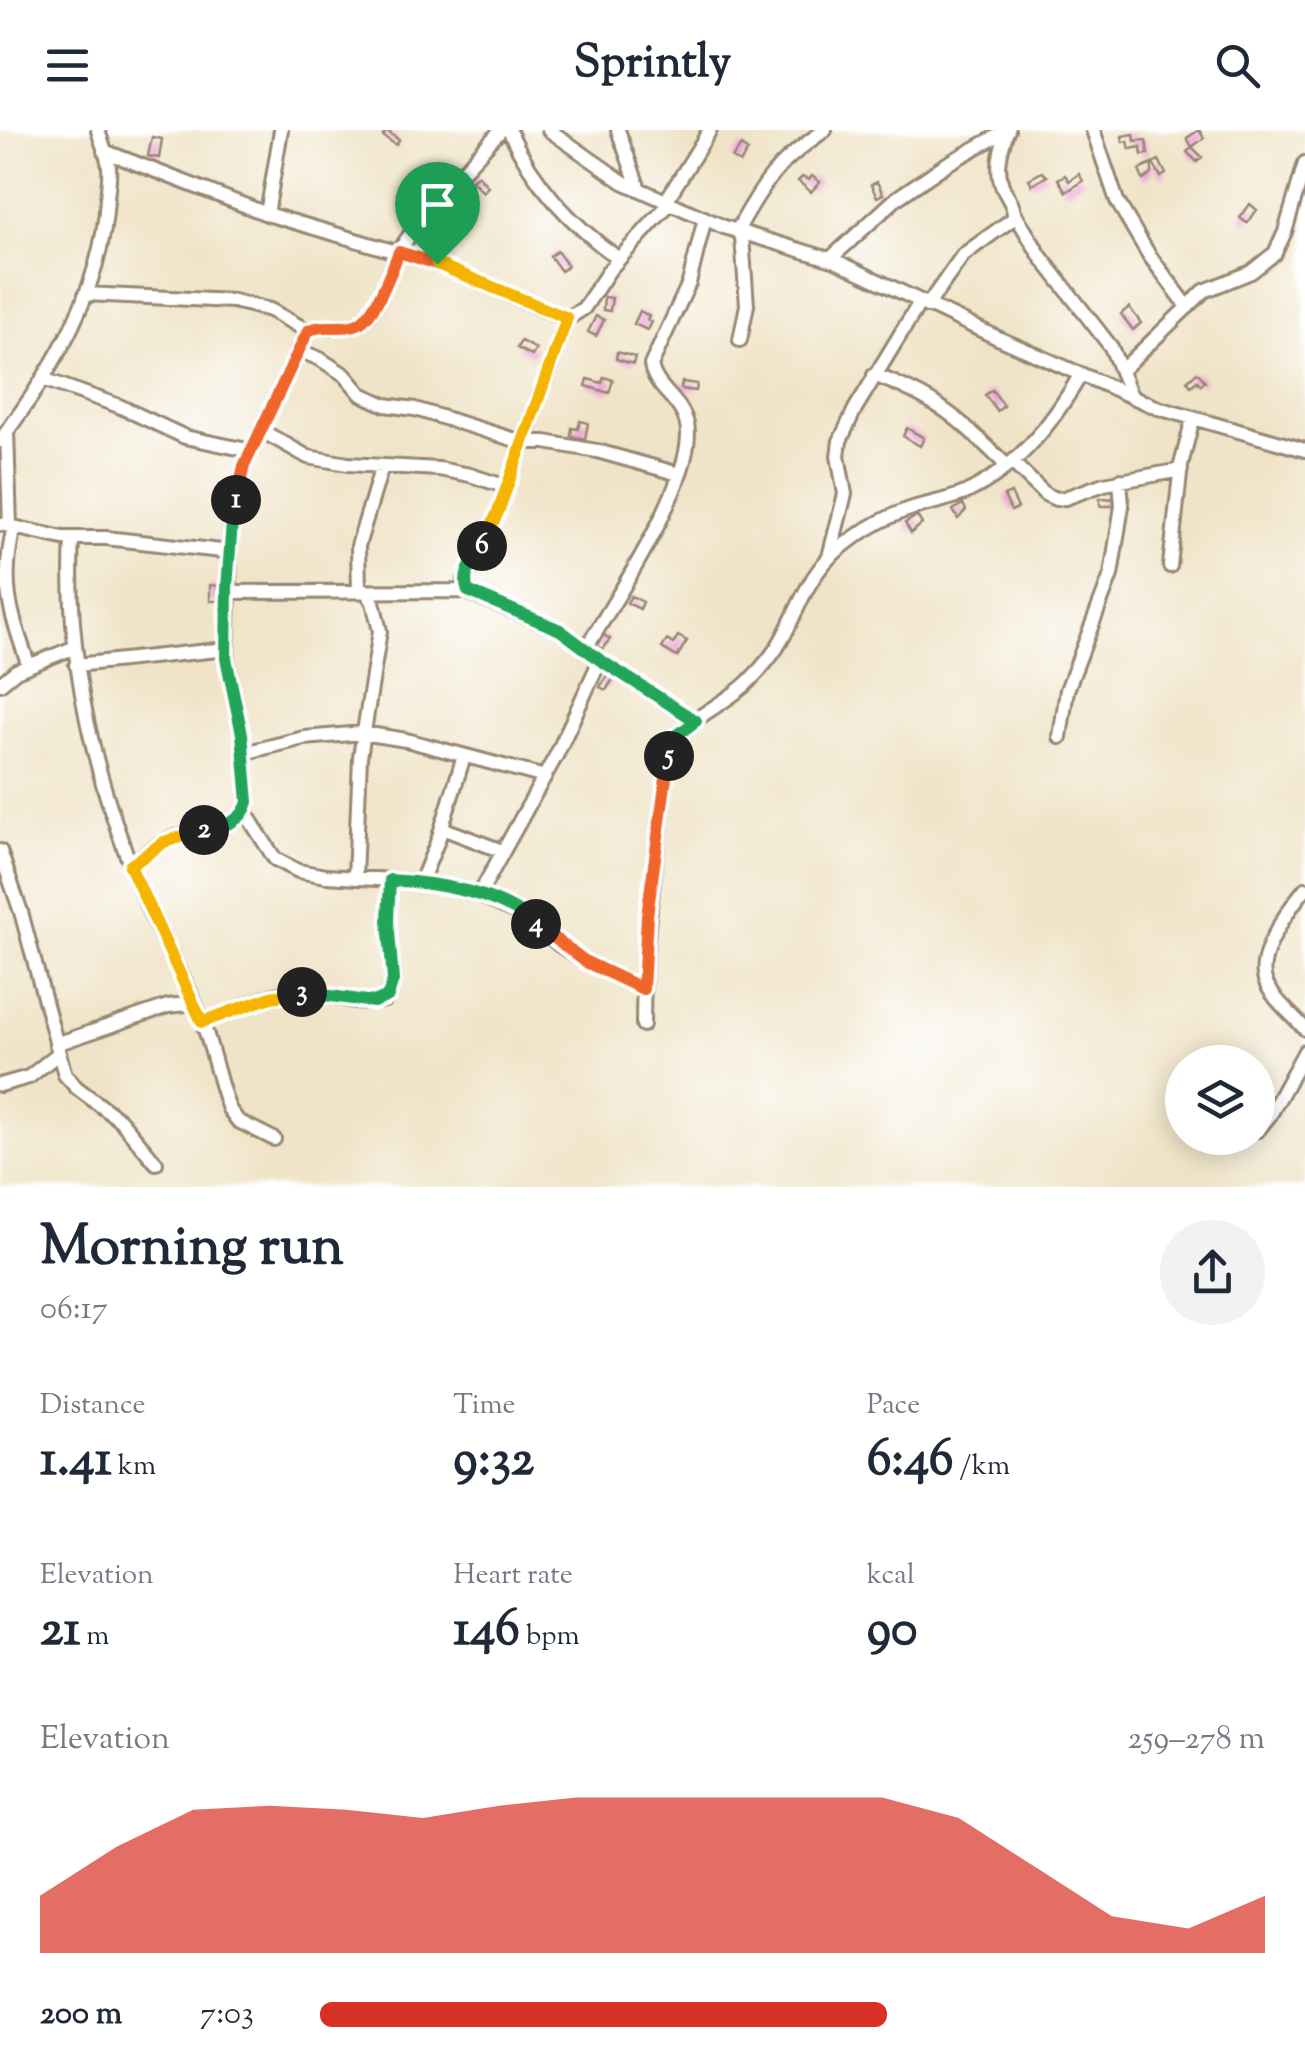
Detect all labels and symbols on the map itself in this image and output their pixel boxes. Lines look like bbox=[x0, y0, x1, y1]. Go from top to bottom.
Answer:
pin bbox=[395, 162, 480, 265]
pin: 1 bbox=[211, 475, 261, 525]
pin: 6 bbox=[457, 521, 507, 571]
pin: 5 bbox=[644, 731, 694, 781]
pin: 2 bbox=[179, 805, 229, 855]
pin: 4 bbox=[511, 899, 561, 949]
pin: 3 bbox=[277, 967, 327, 1017]

